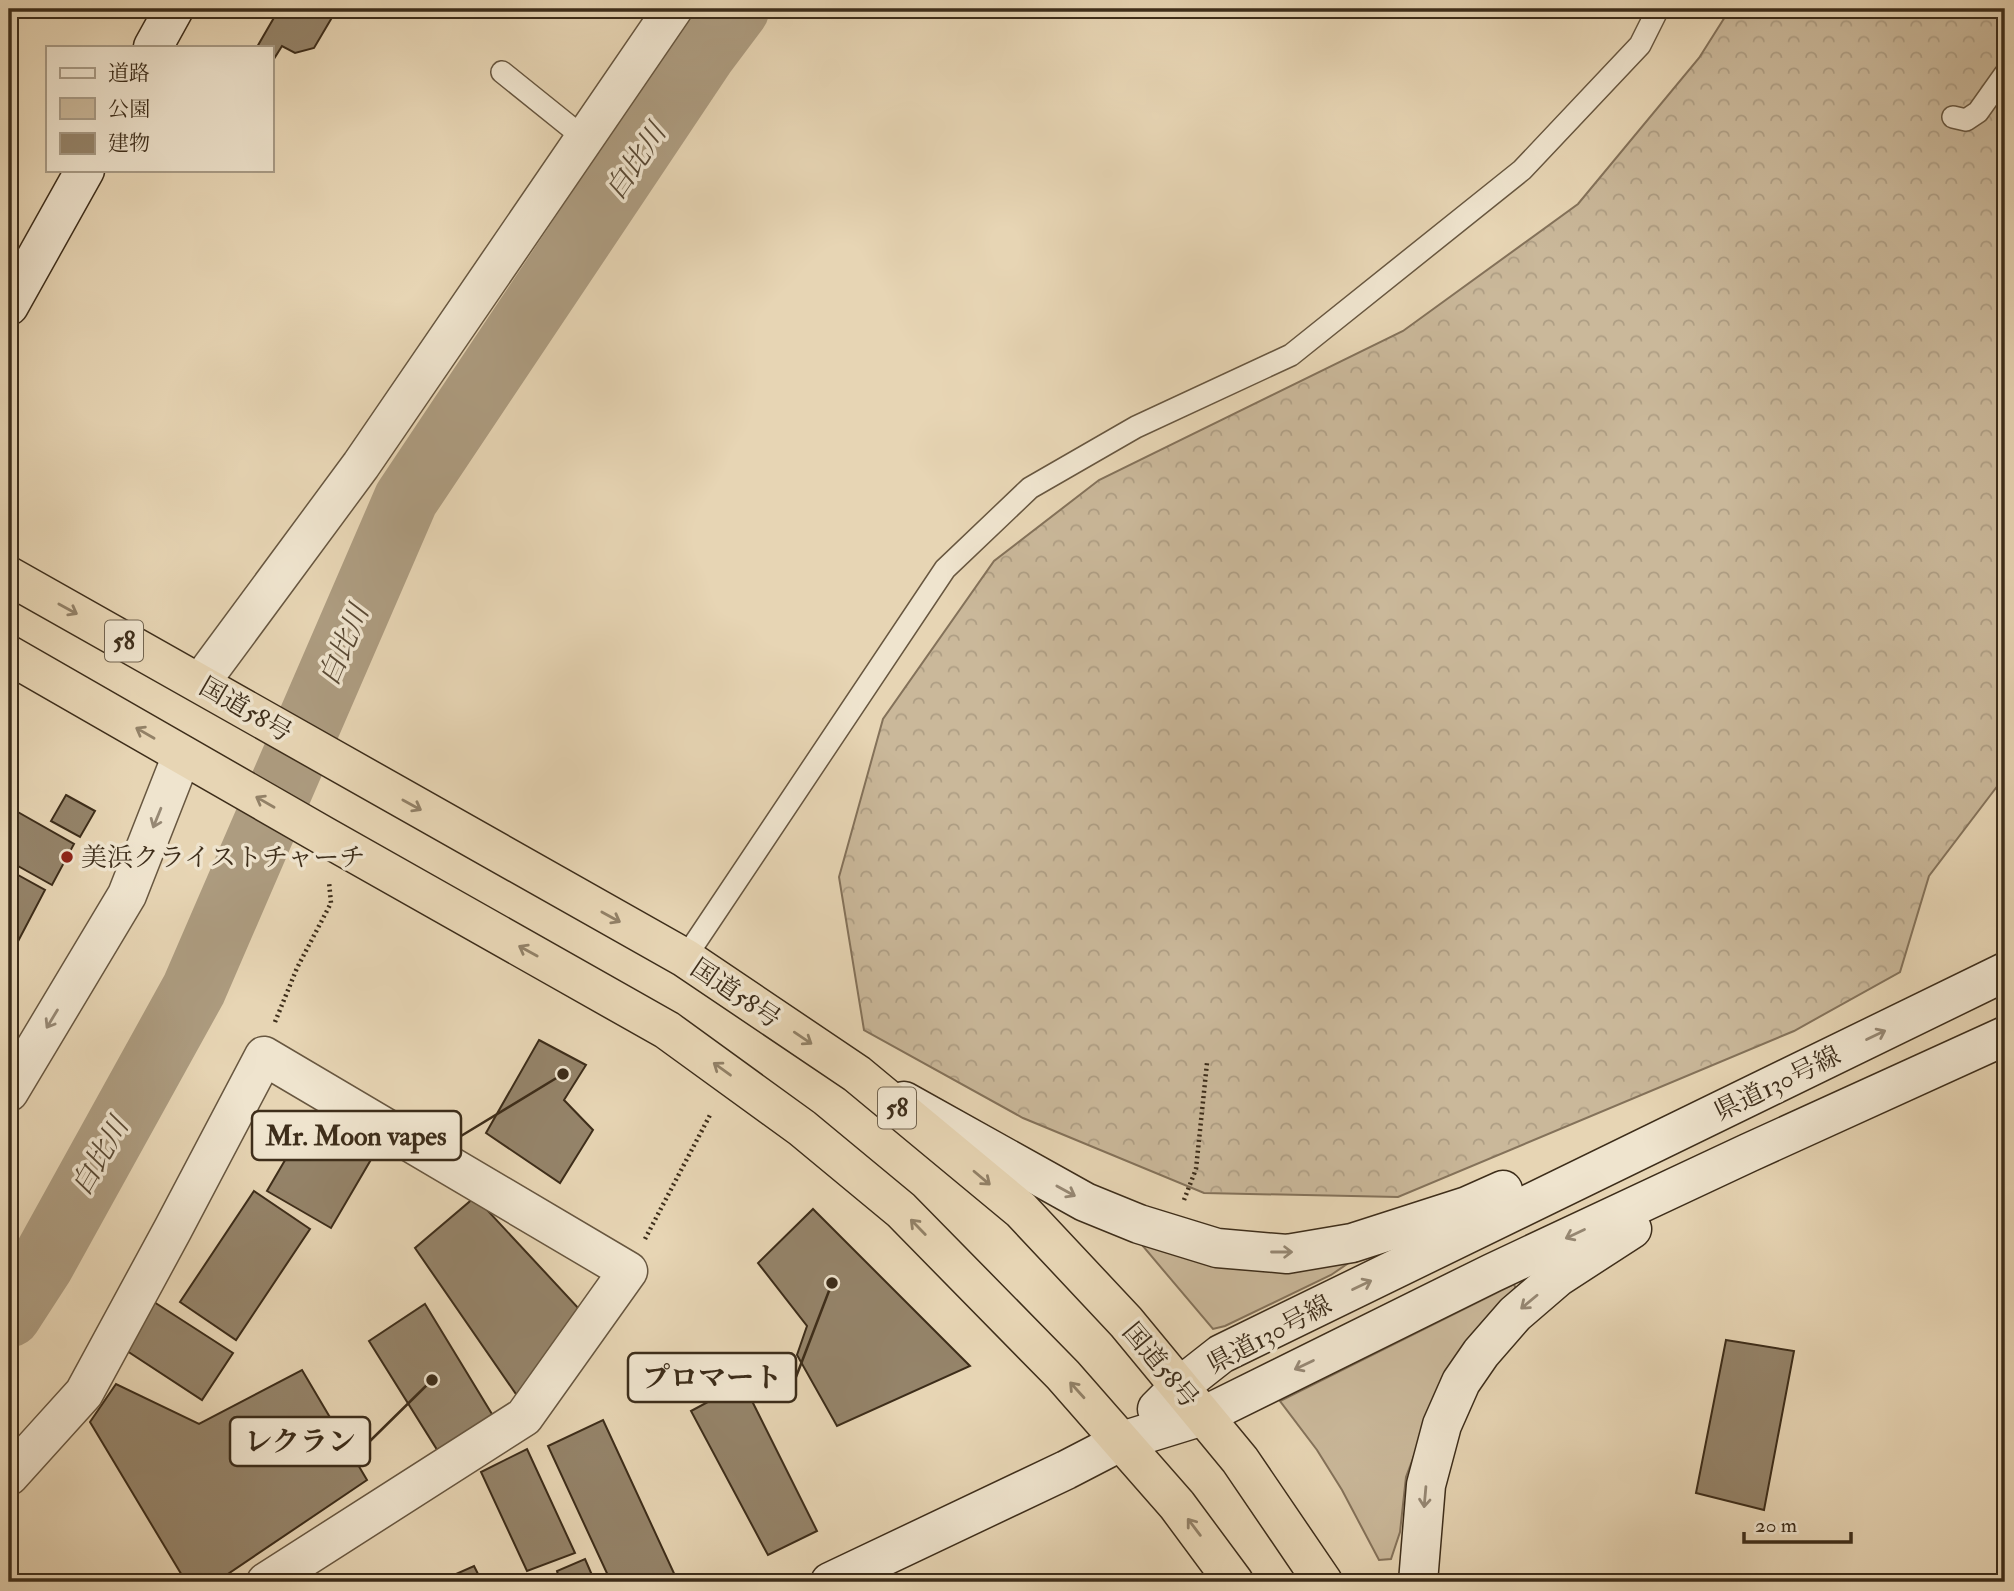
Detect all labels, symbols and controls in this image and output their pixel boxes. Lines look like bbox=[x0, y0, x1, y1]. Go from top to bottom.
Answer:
legend bbox=[46, 46, 273, 172]
text: 道路 bbox=[108, 60, 150, 87]
text: 公園 bbox=[108, 96, 150, 123]
water label: 白比川 bbox=[598, 115, 676, 206]
text: 建物 bbox=[108, 130, 150, 157]
water label: 白比川 bbox=[312, 597, 378, 691]
one-way arrow bbox=[58, 602, 78, 616]
road number: 58 bbox=[105, 620, 143, 662]
street label: 国道58号 bbox=[193, 671, 298, 749]
one-way arrow bbox=[135, 726, 155, 740]
one-way arrow bbox=[256, 795, 276, 809]
one-way arrow bbox=[402, 798, 422, 812]
one-way arrow bbox=[149, 807, 162, 829]
place label: 美浜クライストチャーチ bbox=[81, 842, 365, 874]
marker: 美浜クライストチャーチ bbox=[59, 849, 75, 865]
one-way arrow bbox=[600, 910, 620, 924]
one-way arrow bbox=[518, 944, 539, 957]
street label: 国道58号 bbox=[684, 952, 787, 1036]
one-way arrow bbox=[45, 1009, 59, 1029]
one-way arrow bbox=[1865, 1027, 1886, 1041]
one-way arrow bbox=[793, 1031, 812, 1045]
street label: 県道130号線 bbox=[1709, 1040, 1846, 1128]
one-way arrow bbox=[713, 1062, 732, 1077]
road number: 58 bbox=[878, 1088, 916, 1128]
water label: 白比川 bbox=[64, 1109, 138, 1202]
callout: Mr. Moon vapes bbox=[252, 1111, 461, 1160]
text: Mr. Moon vapes bbox=[264, 1119, 447, 1154]
one-way arrow bbox=[973, 1170, 991, 1186]
one-way arrow bbox=[1055, 1185, 1076, 1198]
one-way arrow bbox=[910, 1219, 927, 1236]
one-way arrow bbox=[1565, 1228, 1586, 1241]
one-way arrow bbox=[1271, 1246, 1294, 1259]
one-way arrow bbox=[1351, 1278, 1372, 1292]
street label: 県道130号線 bbox=[1202, 1289, 1337, 1381]
one-way arrow bbox=[1521, 1294, 1539, 1309]
street label: 国道58号 bbox=[1115, 1316, 1205, 1415]
callout: プロマート bbox=[628, 1353, 796, 1402]
one-way arrow bbox=[1294, 1359, 1315, 1373]
text: プロマート bbox=[642, 1361, 782, 1396]
one-way arrow bbox=[1069, 1381, 1085, 1399]
callout: レクラン bbox=[230, 1417, 370, 1466]
text: レクラン bbox=[244, 1425, 356, 1460]
one-way arrow bbox=[1418, 1485, 1431, 1508]
scale bar bbox=[1744, 1500, 1851, 1544]
text: 20 m bbox=[1755, 1512, 1797, 1539]
one-way arrow bbox=[1187, 1518, 1202, 1537]

